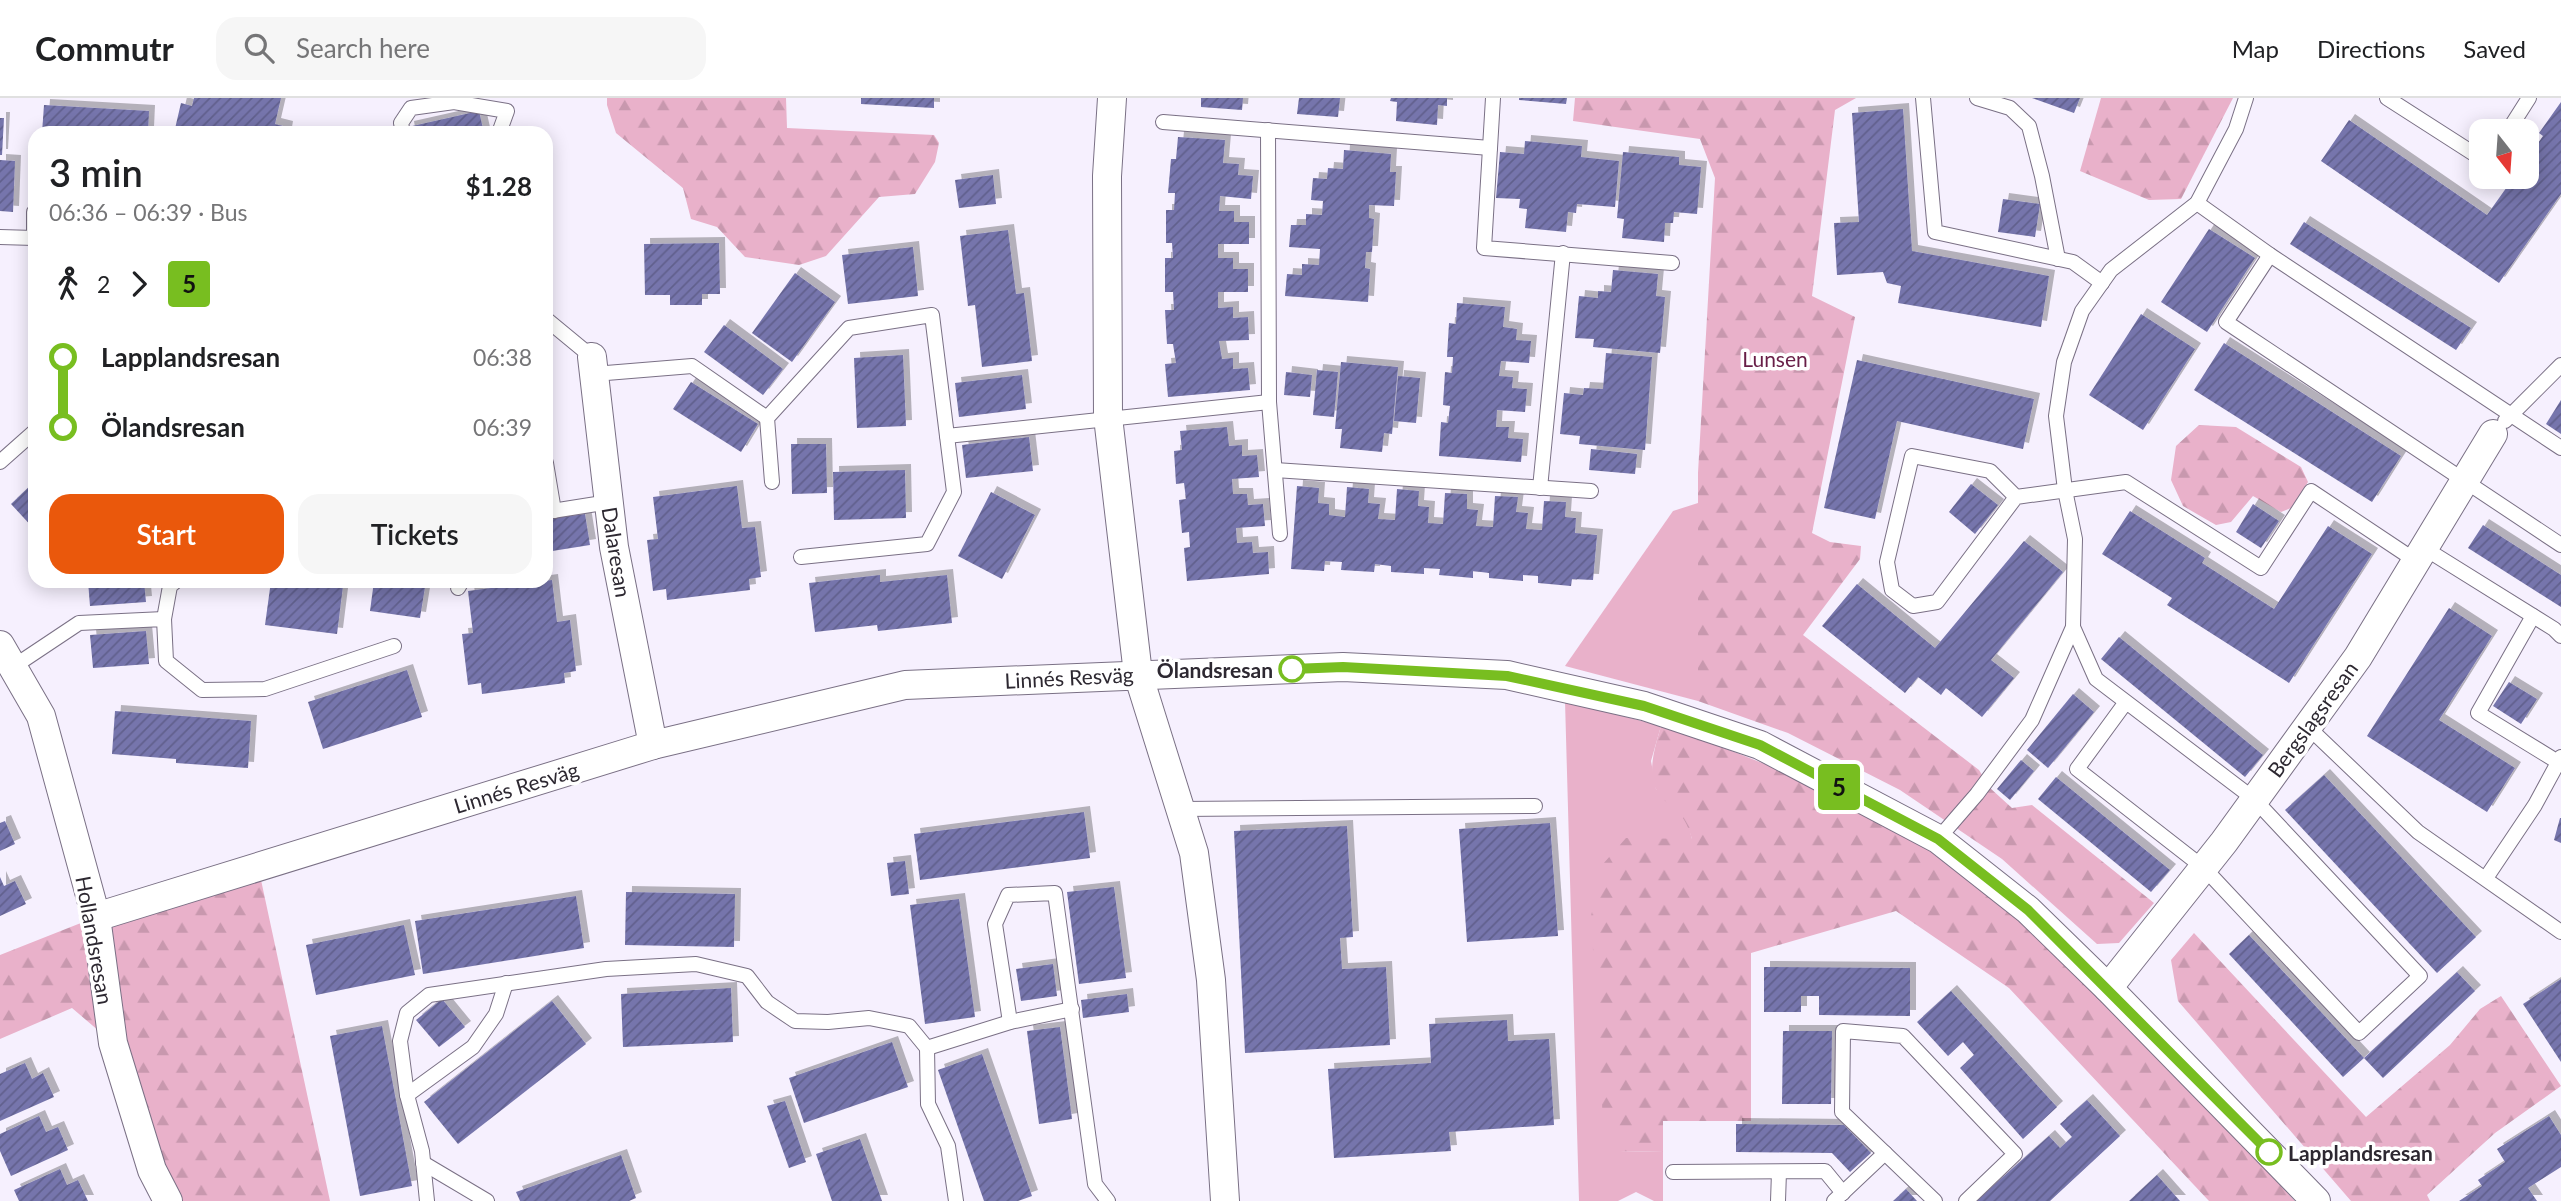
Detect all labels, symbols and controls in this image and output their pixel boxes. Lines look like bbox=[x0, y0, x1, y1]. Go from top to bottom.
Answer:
search box bbox=[216, 17, 706, 80]
text: Commutr bbox=[35, 28, 174, 68]
icon: search bbox=[240, 29, 278, 67]
text: Search here bbox=[296, 32, 430, 64]
text: Map bbox=[2232, 34, 2279, 63]
text: Directions bbox=[2317, 34, 2425, 63]
text: Saved bbox=[2463, 34, 2526, 63]
north arrow bbox=[2469, 119, 2539, 189]
map controls bbox=[2469, 119, 2539, 189]
text: 3 min bbox=[49, 149, 143, 195]
text: $1.28 bbox=[466, 170, 532, 202]
text: 06:36 – 06:39 · Bus bbox=[49, 198, 248, 226]
icon: walk bbox=[49, 265, 87, 303]
icon: forward bbox=[120, 265, 158, 303]
text: 5 bbox=[182, 269, 196, 298]
text: 2 bbox=[97, 270, 110, 298]
text: Lapplandsresan bbox=[101, 341, 280, 373]
text: 06:38 bbox=[473, 343, 532, 371]
park label: Lunsen bbox=[1742, 346, 1808, 371]
text: Ölandsresan bbox=[101, 411, 245, 443]
text: 06:39 bbox=[473, 413, 532, 441]
button: Start bbox=[49, 494, 284, 574]
button: Tickets bbox=[298, 494, 532, 574]
street label: Dalaresan bbox=[598, 505, 636, 599]
marker: Ölandsresan bbox=[1279, 656, 1305, 682]
street label: Bergslagsresan bbox=[2262, 656, 2362, 782]
place label: Ölandsresan bbox=[1157, 657, 1273, 682]
street label: Linnés Resväg bbox=[1004, 661, 1134, 693]
street label: Linnés Resväg bbox=[451, 756, 582, 818]
line badge: 5 bbox=[1816, 764, 1862, 810]
text: 5 bbox=[1832, 772, 1846, 801]
street label: Hollandsresan bbox=[71, 874, 119, 1006]
marker: Lapplandsresan bbox=[2256, 1139, 2282, 1165]
place label: Lapplandsresan bbox=[2288, 1140, 2433, 1165]

